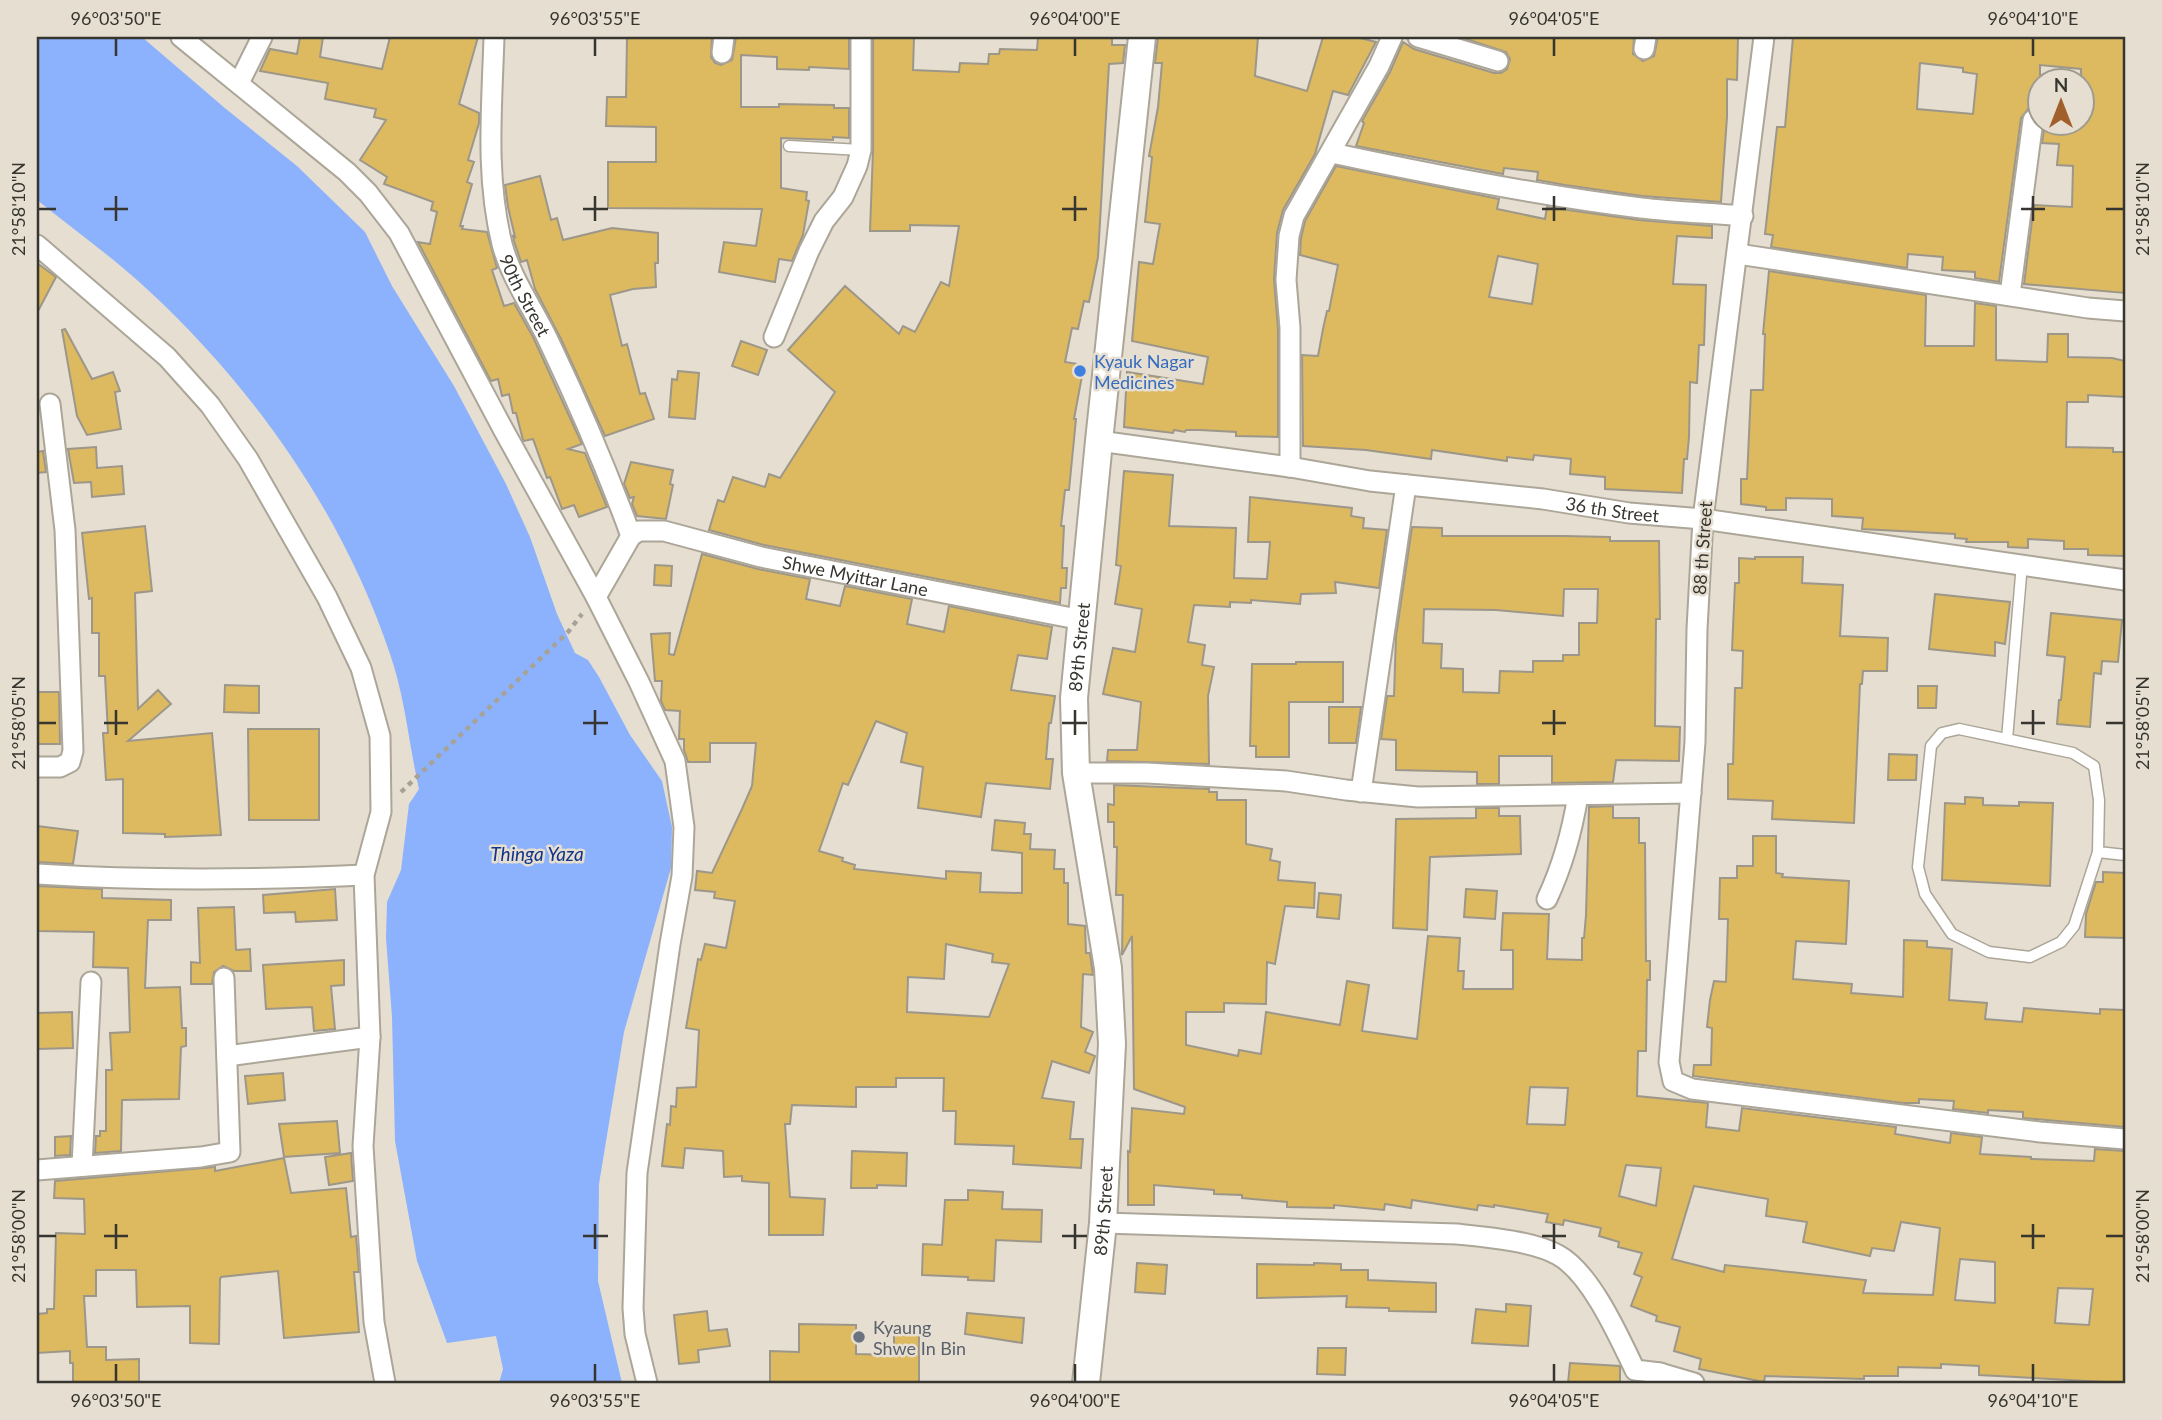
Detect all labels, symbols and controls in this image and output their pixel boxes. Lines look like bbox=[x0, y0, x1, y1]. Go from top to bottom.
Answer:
text: 96°03'50"E bbox=[71, 7, 161, 29]
text: 96°03'55"E bbox=[550, 7, 640, 29]
text: 96°04'00"E bbox=[1030, 7, 1120, 29]
text: 96°04'05"E bbox=[1509, 7, 1599, 29]
text: 96°04'10"E bbox=[1988, 7, 2078, 29]
north arrow bbox=[2025, 66, 2096, 136]
text: N bbox=[2054, 73, 2068, 96]
text: 21°58'10"N bbox=[7, 162, 29, 256]
text: 21°58'10"N bbox=[2131, 162, 2153, 256]
street label: 90th Street bbox=[495, 251, 556, 340]
place label: Kyauk Nagar Medicines bbox=[1094, 350, 1195, 393]
marker: Kyauk Nagar Medicines bbox=[1072, 363, 1088, 379]
street label: 36 th Street bbox=[1564, 492, 1660, 526]
street label: 88 th Street bbox=[1688, 500, 1716, 596]
street label: Shwe Myittar Lane bbox=[781, 550, 930, 601]
street label: 89th Street bbox=[1064, 601, 1094, 693]
text: 21°58'05"N bbox=[7, 676, 29, 770]
text: 21°58'05"N bbox=[2131, 676, 2153, 770]
water label: Thinga Yaza bbox=[490, 842, 584, 865]
street label: 89th Street bbox=[1089, 1165, 1117, 1257]
text: 21°58'00"N bbox=[7, 1189, 29, 1283]
text: 21°58'00"N bbox=[2131, 1189, 2153, 1283]
place label: Kyaung Shwe In Bin bbox=[873, 1316, 966, 1359]
marker: Kyaung Shwe In Bin bbox=[851, 1329, 867, 1345]
text: 96°03'50"E bbox=[71, 1389, 161, 1411]
text: 96°03'55"E bbox=[550, 1389, 640, 1411]
text: 96°04'00"E bbox=[1030, 1389, 1120, 1411]
text: 96°04'05"E bbox=[1509, 1389, 1599, 1411]
text: 96°04'10"E bbox=[1988, 1389, 2078, 1411]

